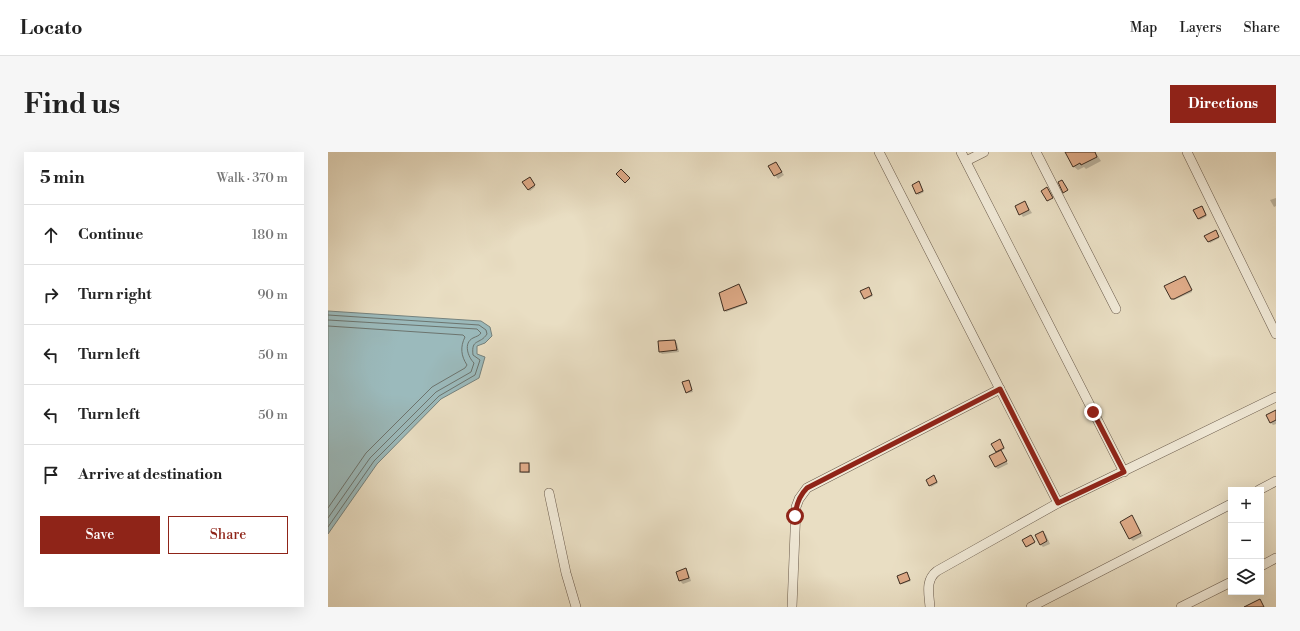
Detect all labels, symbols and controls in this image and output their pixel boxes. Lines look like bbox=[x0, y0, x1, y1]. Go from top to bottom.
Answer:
text: Locato bbox=[20, 16, 82, 40]
text: Map bbox=[1130, 19, 1157, 37]
text: Layers bbox=[1179, 19, 1222, 37]
text: Share bbox=[1244, 19, 1280, 37]
button: Directions bbox=[1170, 85, 1276, 123]
text: Find us bbox=[24, 87, 120, 122]
text: 5 min bbox=[40, 167, 85, 189]
text: Walk · 370 m bbox=[216, 170, 288, 186]
icon: ahead bbox=[40, 224, 62, 246]
text: Continue bbox=[78, 225, 143, 244]
text: 180 m bbox=[252, 227, 288, 243]
icon: right bbox=[40, 284, 62, 306]
text: Turn right bbox=[78, 285, 152, 304]
text: 90 m bbox=[257, 287, 288, 303]
icon: left bbox=[40, 344, 62, 366]
text: Turn left bbox=[78, 345, 140, 364]
text: 50 m bbox=[258, 347, 288, 363]
route end bbox=[1084, 403, 1102, 421]
icon: left bbox=[40, 404, 62, 426]
text: Turn left bbox=[78, 405, 140, 424]
text: 50 m bbox=[258, 407, 288, 423]
icon: arrive bbox=[40, 464, 62, 486]
text: Arrive at destination bbox=[78, 465, 222, 484]
map controls bbox=[1228, 487, 1264, 595]
button: + bbox=[1228, 487, 1264, 523]
route start bbox=[786, 507, 804, 525]
button: Save bbox=[40, 516, 160, 554]
button: Share bbox=[168, 516, 288, 554]
button: − bbox=[1228, 523, 1264, 559]
button: layers bbox=[1228, 559, 1264, 595]

